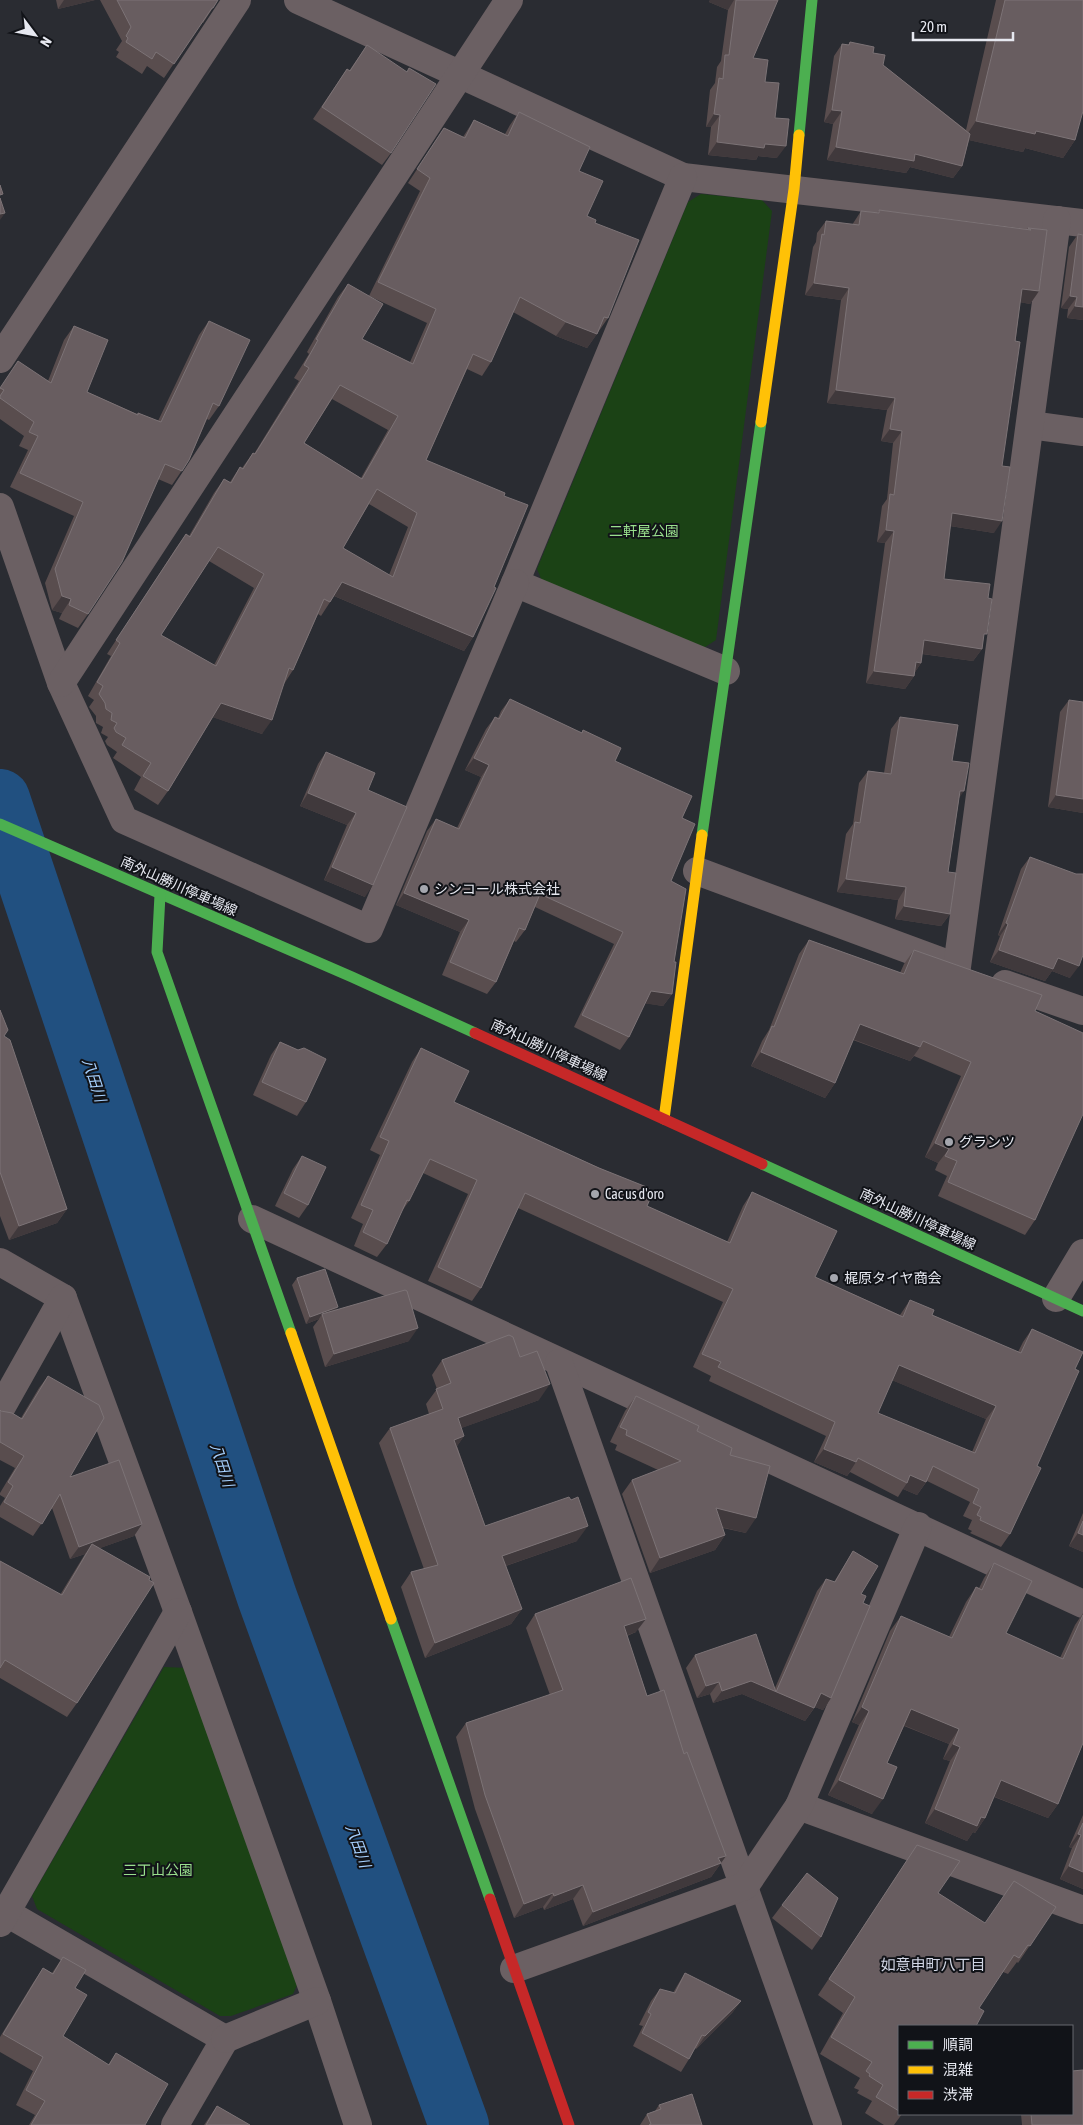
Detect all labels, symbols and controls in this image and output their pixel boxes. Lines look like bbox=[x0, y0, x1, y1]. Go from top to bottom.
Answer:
north arrow bbox=[10, 10, 60, 60]
scale bar bbox=[913, 10, 1013, 42]
text: 20 m bbox=[920, 18, 947, 35]
text: N bbox=[37, 34, 55, 50]
park label: 二軒屋公園 bbox=[609, 523, 679, 539]
street label: 南外山勝川停車場線 bbox=[118, 853, 240, 919]
place label: シンコール株式会社 bbox=[434, 881, 560, 897]
marker: シンコール株式会社 bbox=[418, 883, 430, 895]
street label: 南外山勝川停車場線 bbox=[489, 1016, 609, 1084]
water label: 八田川 bbox=[79, 1056, 110, 1106]
place label: グランツ bbox=[959, 1134, 1015, 1150]
marker: グランツ bbox=[943, 1136, 955, 1148]
street label: 南外山勝川停車場線 bbox=[858, 1185, 978, 1253]
place label: Cac us d'oro bbox=[605, 1186, 664, 1202]
marker: Cac us d'oro bbox=[589, 1188, 601, 1200]
place label: 梶原タイヤ商会 bbox=[844, 1270, 942, 1286]
marker: 梶原タイヤ商会 bbox=[828, 1272, 840, 1284]
water label: 八田川 bbox=[207, 1441, 238, 1491]
water label: 八田川 bbox=[343, 1822, 375, 1872]
park label: 三丁山公園 bbox=[123, 1862, 193, 1878]
district label: 如意申町八丁目 bbox=[880, 1956, 986, 1973]
legend bbox=[898, 2025, 1073, 2115]
text: 順調 bbox=[943, 2036, 973, 2053]
text: 混雑 bbox=[943, 2061, 973, 2078]
text: 渋滞 bbox=[943, 2086, 973, 2103]

